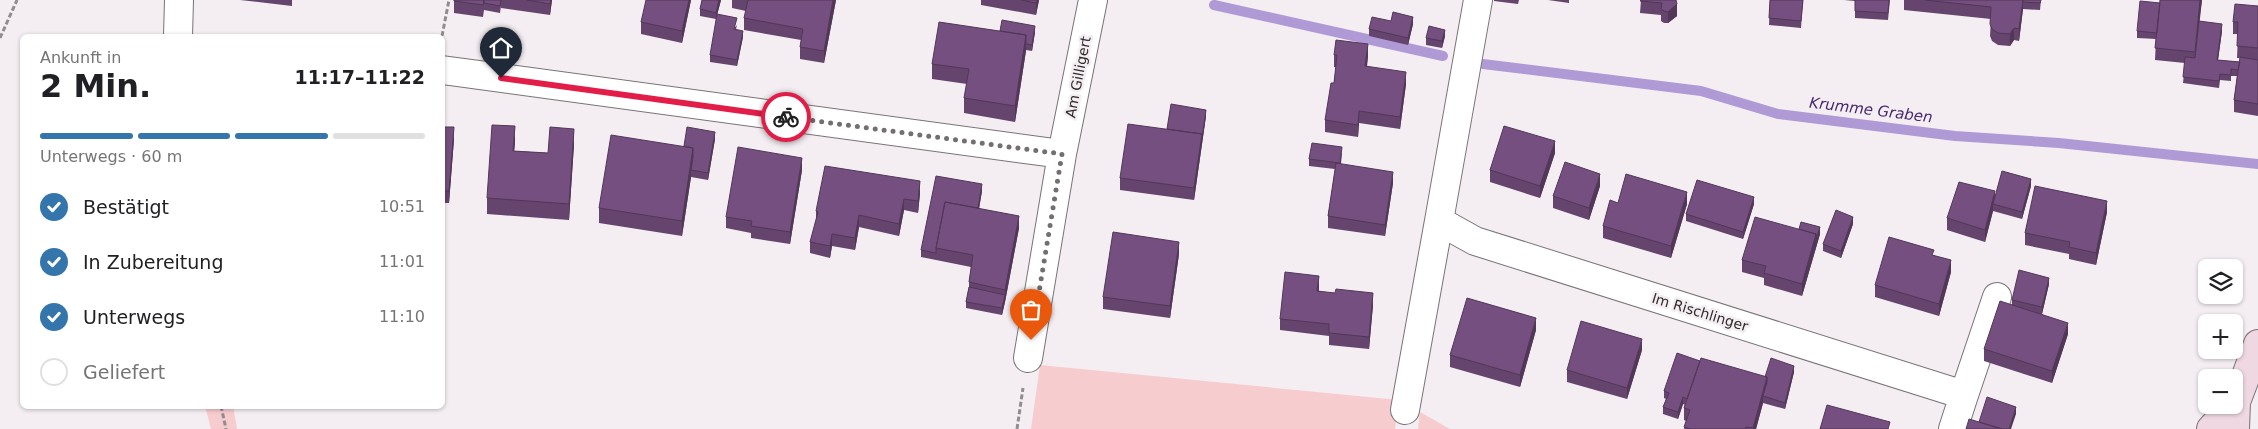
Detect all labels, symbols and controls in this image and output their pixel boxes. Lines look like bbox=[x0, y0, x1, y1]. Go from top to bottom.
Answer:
pin bbox=[480, 27, 522, 78]
icon: home bbox=[487, 34, 515, 62]
street label: Am Gilligert bbox=[1062, 34, 1094, 119]
text: Ankunft in bbox=[40, 48, 121, 67]
text: 11:17–11:22 bbox=[295, 66, 425, 88]
text: 2 Min. bbox=[40, 67, 151, 105]
courier bbox=[761, 92, 811, 142]
water label: Krumme Graben bbox=[1808, 94, 1934, 126]
icon: bike bbox=[772, 103, 800, 131]
text: Unterwegs · 60 m bbox=[40, 147, 182, 166]
icon: check bbox=[40, 193, 68, 221]
text: Bestätigt bbox=[83, 196, 169, 218]
text: 10:51 bbox=[379, 197, 425, 216]
icon: check bbox=[40, 248, 68, 276]
text: In Zubereitung bbox=[83, 251, 223, 273]
text: 11:01 bbox=[379, 252, 425, 271]
map controls bbox=[2198, 259, 2243, 414]
button: layers bbox=[2198, 259, 2243, 304]
pin bbox=[1010, 289, 1052, 340]
street label: Im Rischlinger bbox=[1650, 290, 1750, 334]
icon: bag bbox=[1017, 296, 1045, 324]
icon: check bbox=[40, 303, 68, 331]
text: Unterwegs bbox=[83, 306, 185, 328]
text: 11:10 bbox=[379, 307, 425, 326]
button: + bbox=[2198, 314, 2243, 359]
text: Geliefert bbox=[83, 361, 165, 383]
button: − bbox=[2198, 369, 2243, 414]

